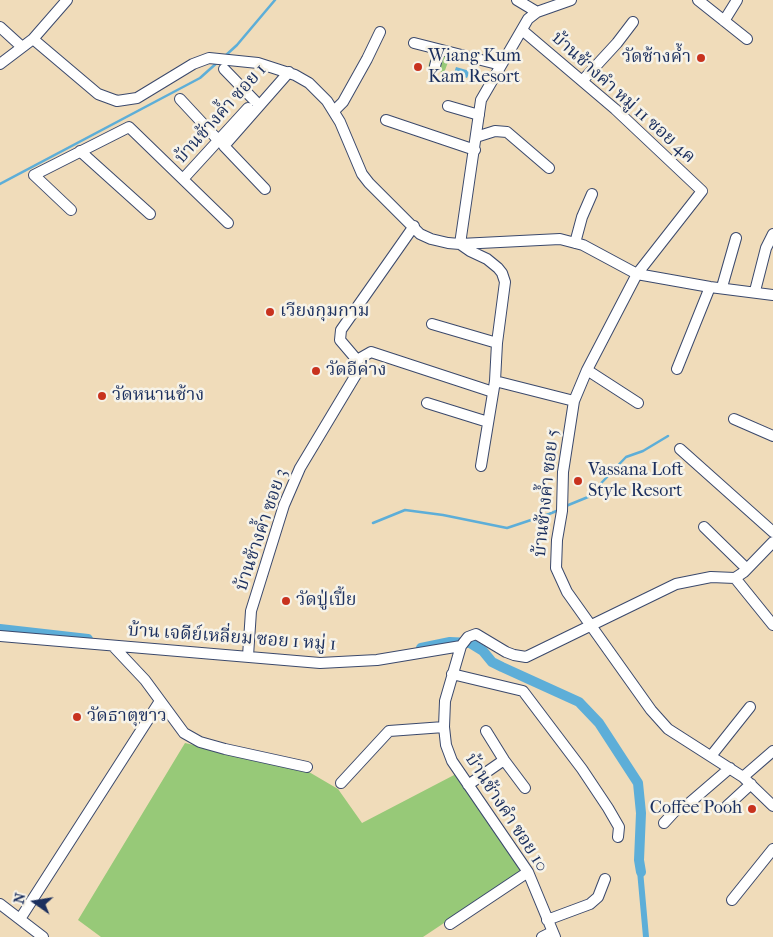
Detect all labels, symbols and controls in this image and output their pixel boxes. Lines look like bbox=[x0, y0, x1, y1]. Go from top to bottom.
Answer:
street label: บ้านช้างคำ หมู่ 11 ซอย 4ค bbox=[547, 28, 699, 168]
place label: Wiang Kum Kam Resort bbox=[428, 46, 521, 88]
place label: วัดช้างค้ำ bbox=[622, 47, 691, 69]
marker: วัดช้างค้ำ bbox=[695, 52, 707, 64]
street label: บ้านช้างค้ำ ซอย 1 bbox=[171, 60, 271, 168]
marker: Wiang Kum Kam Resort bbox=[412, 61, 424, 73]
place label: เวียงกุมกาม bbox=[280, 301, 370, 323]
marker: เวียงกุมกาม bbox=[264, 306, 276, 318]
place label: วัดอีค่าง bbox=[326, 360, 387, 382]
marker: วัดอีค่าง bbox=[310, 365, 322, 377]
place label: วัดหนานช้าง bbox=[112, 385, 204, 407]
marker: วัดหนานช้าง bbox=[96, 390, 108, 402]
street label: บ้านช้างค้ำ ซอย 5 bbox=[530, 428, 564, 558]
place label: Vassana Loft Style Resort bbox=[588, 460, 683, 502]
street label: บ้านช้างค้ำ ซอย 3 bbox=[231, 466, 293, 594]
marker: Vassana Loft Style Resort bbox=[572, 475, 584, 487]
place label: วัดปู่เปี้ย bbox=[296, 590, 357, 612]
marker: วัดปู่เปี้ย bbox=[280, 595, 292, 607]
street label: บ้าน เจดีย์เหลี่ยม ซอย 1 หมู่ 1 bbox=[127, 620, 337, 656]
place label: วัดธาตุขาว bbox=[87, 706, 167, 728]
marker: วัดธาตุขาว bbox=[71, 711, 83, 723]
street label: บ้านช้างคำ ซอย 10 bbox=[460, 750, 552, 876]
place label: Coffee Pooh bbox=[650, 798, 742, 820]
marker: Coffee Pooh bbox=[746, 803, 758, 815]
north arrow bbox=[10, 877, 60, 927]
text: N bbox=[10, 891, 29, 906]

